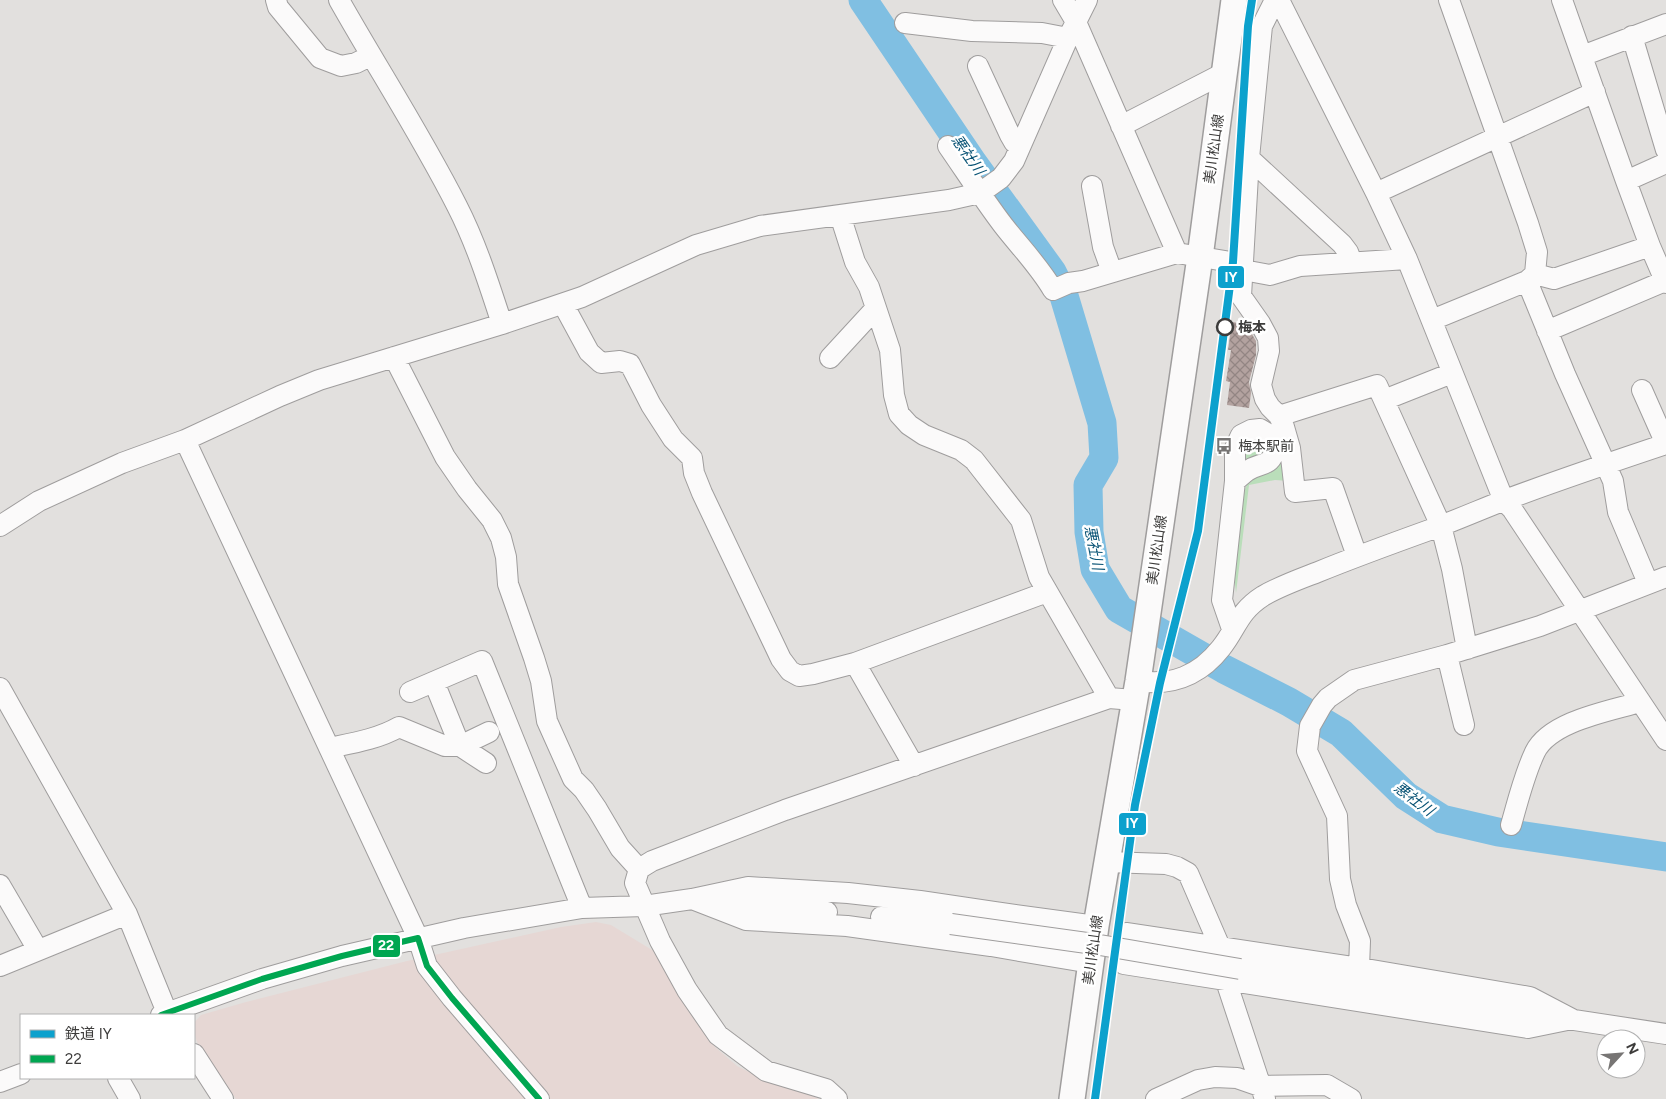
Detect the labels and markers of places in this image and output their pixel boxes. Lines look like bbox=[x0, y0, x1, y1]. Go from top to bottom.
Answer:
marker: 梅本 bbox=[1216, 318, 1234, 336]
place label: 梅本 bbox=[1238, 319, 1266, 336]
bus stop icon: 梅本駅前 bbox=[1214, 436, 1234, 456]
place label: 梅本駅前 bbox=[1238, 438, 1294, 455]

